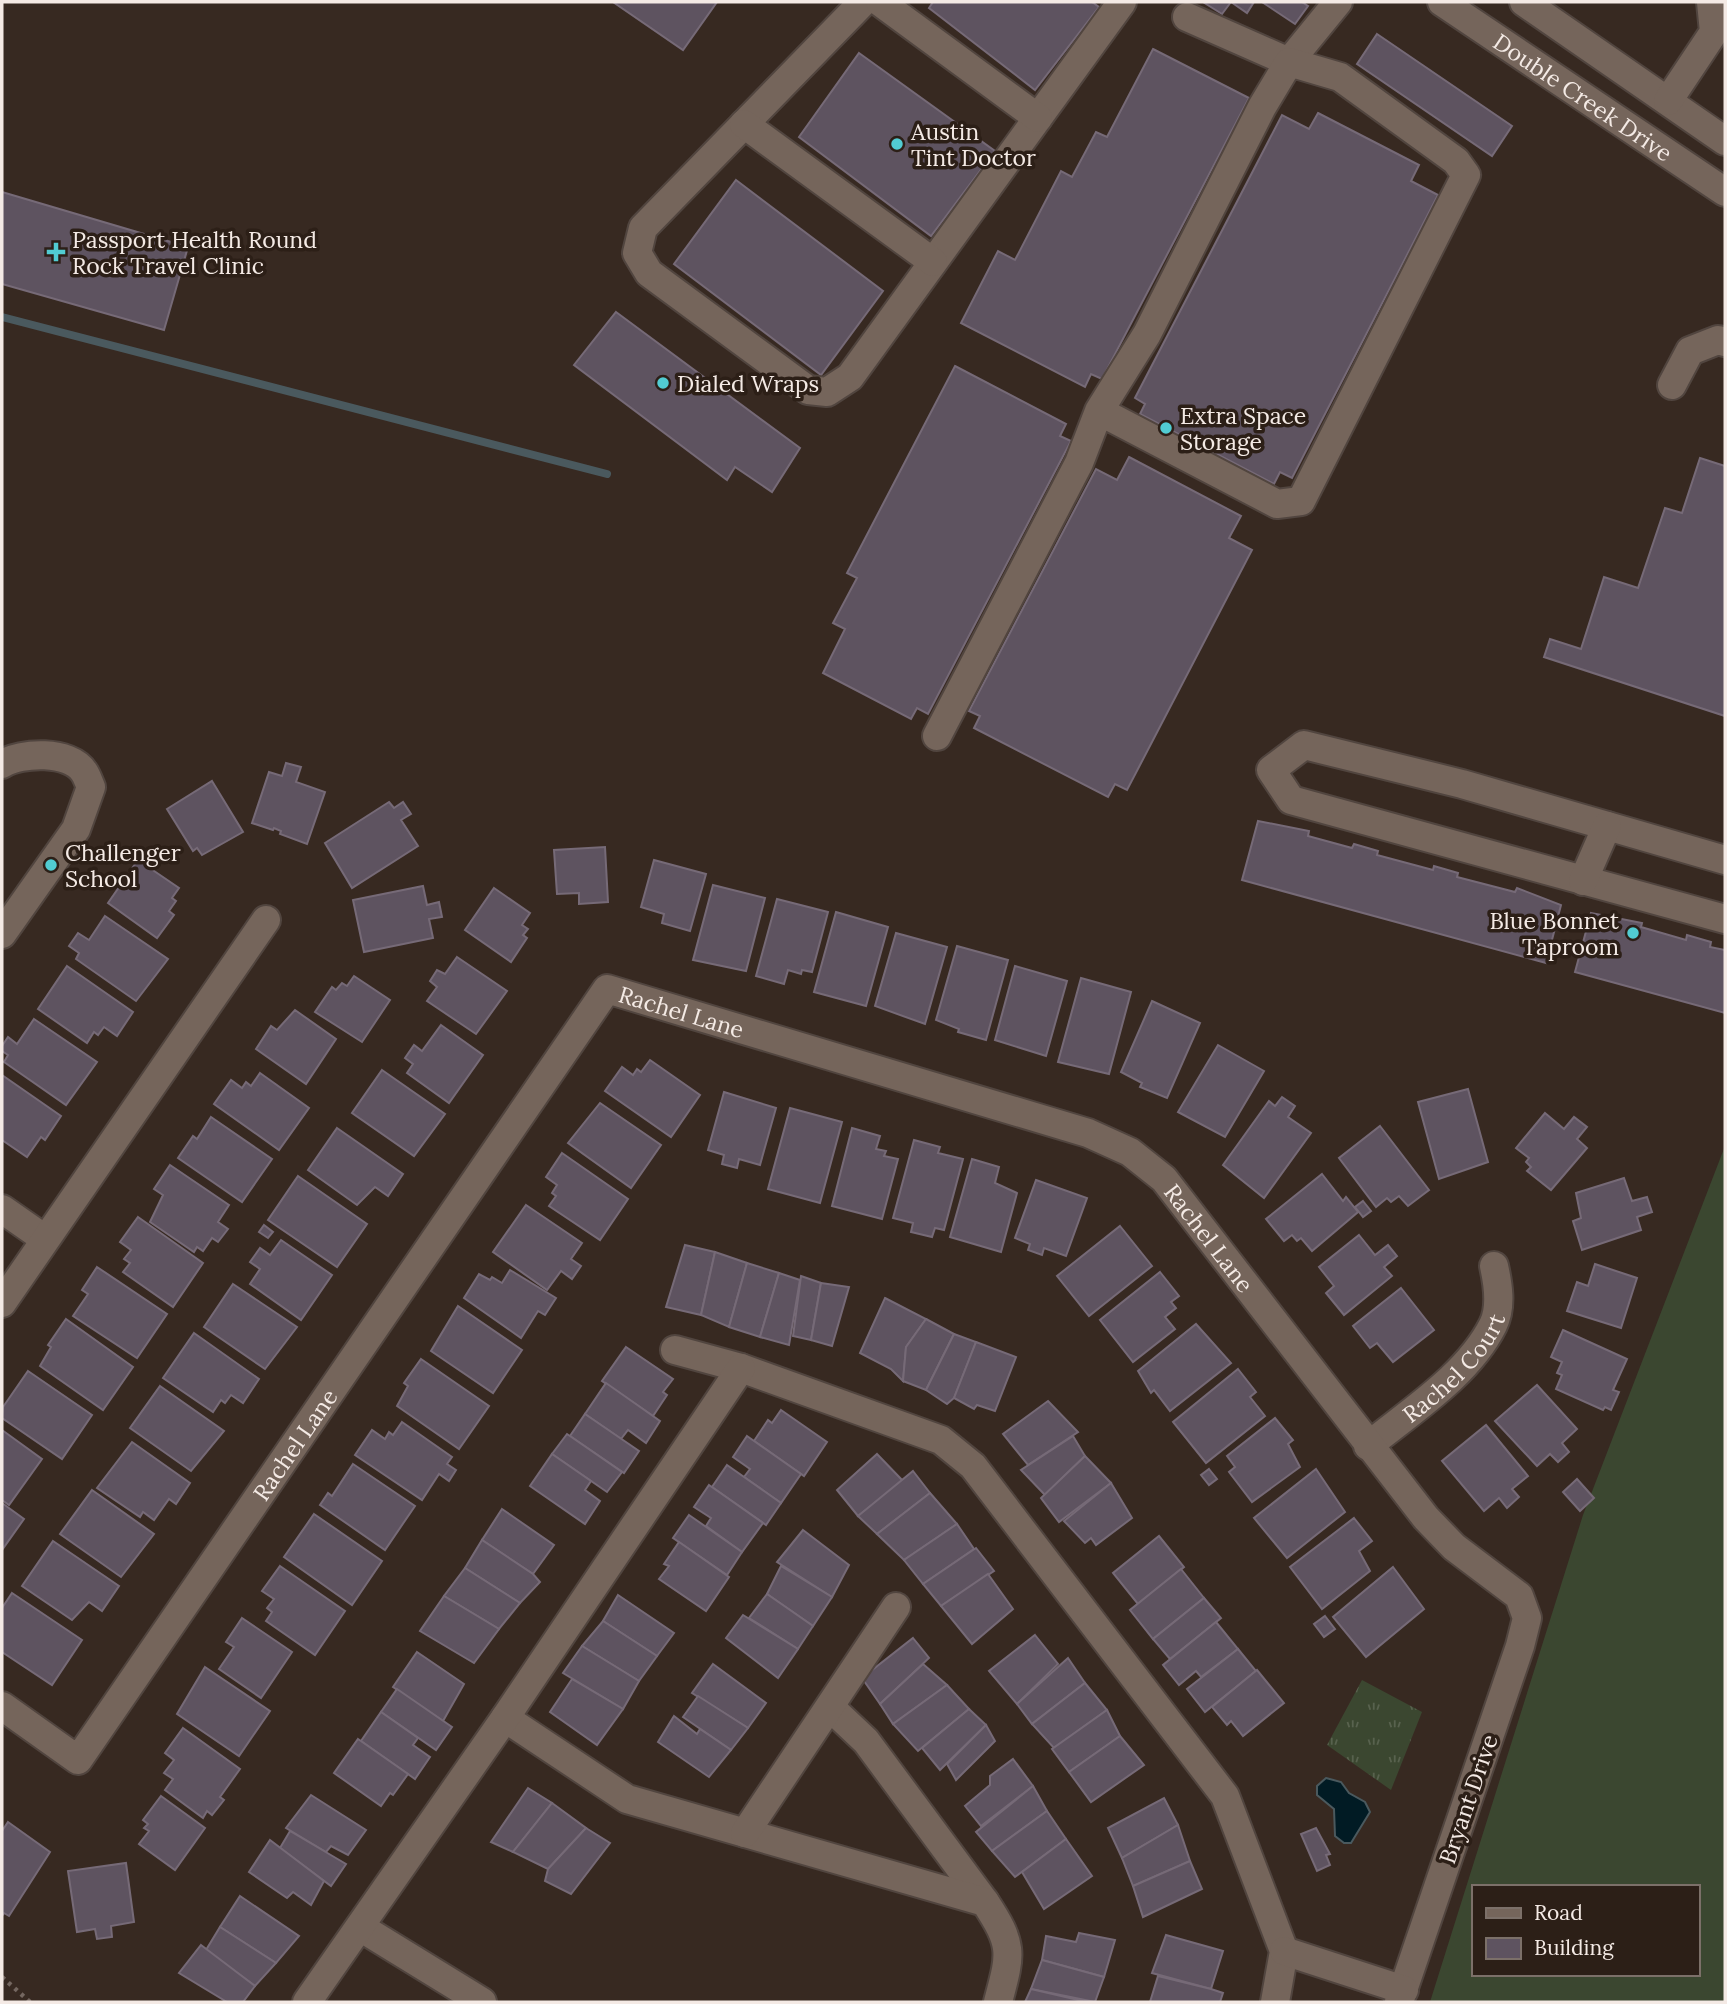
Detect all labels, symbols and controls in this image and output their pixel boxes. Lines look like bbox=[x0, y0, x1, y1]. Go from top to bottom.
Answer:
street label: Double Creek Drive bbox=[1488, 26, 1678, 167]
place label: Austin Tint Doctor bbox=[910, 117, 1036, 172]
marker: Austin Tint Doctor bbox=[889, 136, 905, 152]
place label: Passport Health Round Rock Travel Clinic bbox=[72, 225, 317, 280]
marker: Passport Health Round Rock Travel Clinic bbox=[46, 242, 66, 262]
place label: Dialed Wraps bbox=[677, 369, 819, 398]
marker: Dialed Wraps bbox=[655, 375, 671, 391]
place label: Extra Space Storage bbox=[1180, 401, 1306, 456]
marker: Extra Space Storage bbox=[1158, 420, 1174, 436]
place label: Challenger School bbox=[65, 838, 181, 893]
marker: Challenger School bbox=[43, 857, 59, 873]
place label: Blue Bonnet Taproom bbox=[1490, 906, 1619, 961]
marker: Blue Bonnet Taproom bbox=[1625, 925, 1641, 941]
street label: Rachel Lane bbox=[615, 979, 748, 1044]
street label: Rachel Lane bbox=[1158, 1178, 1260, 1298]
street label: Rachel Court bbox=[1396, 1310, 1511, 1428]
street label: Rachel Lane bbox=[246, 1383, 343, 1506]
street label: Bryant Drive bbox=[1432, 1731, 1504, 1867]
legend bbox=[1472, 1885, 1699, 1976]
text: Road bbox=[1534, 1899, 1583, 1926]
text: Building bbox=[1534, 1934, 1614, 1961]

